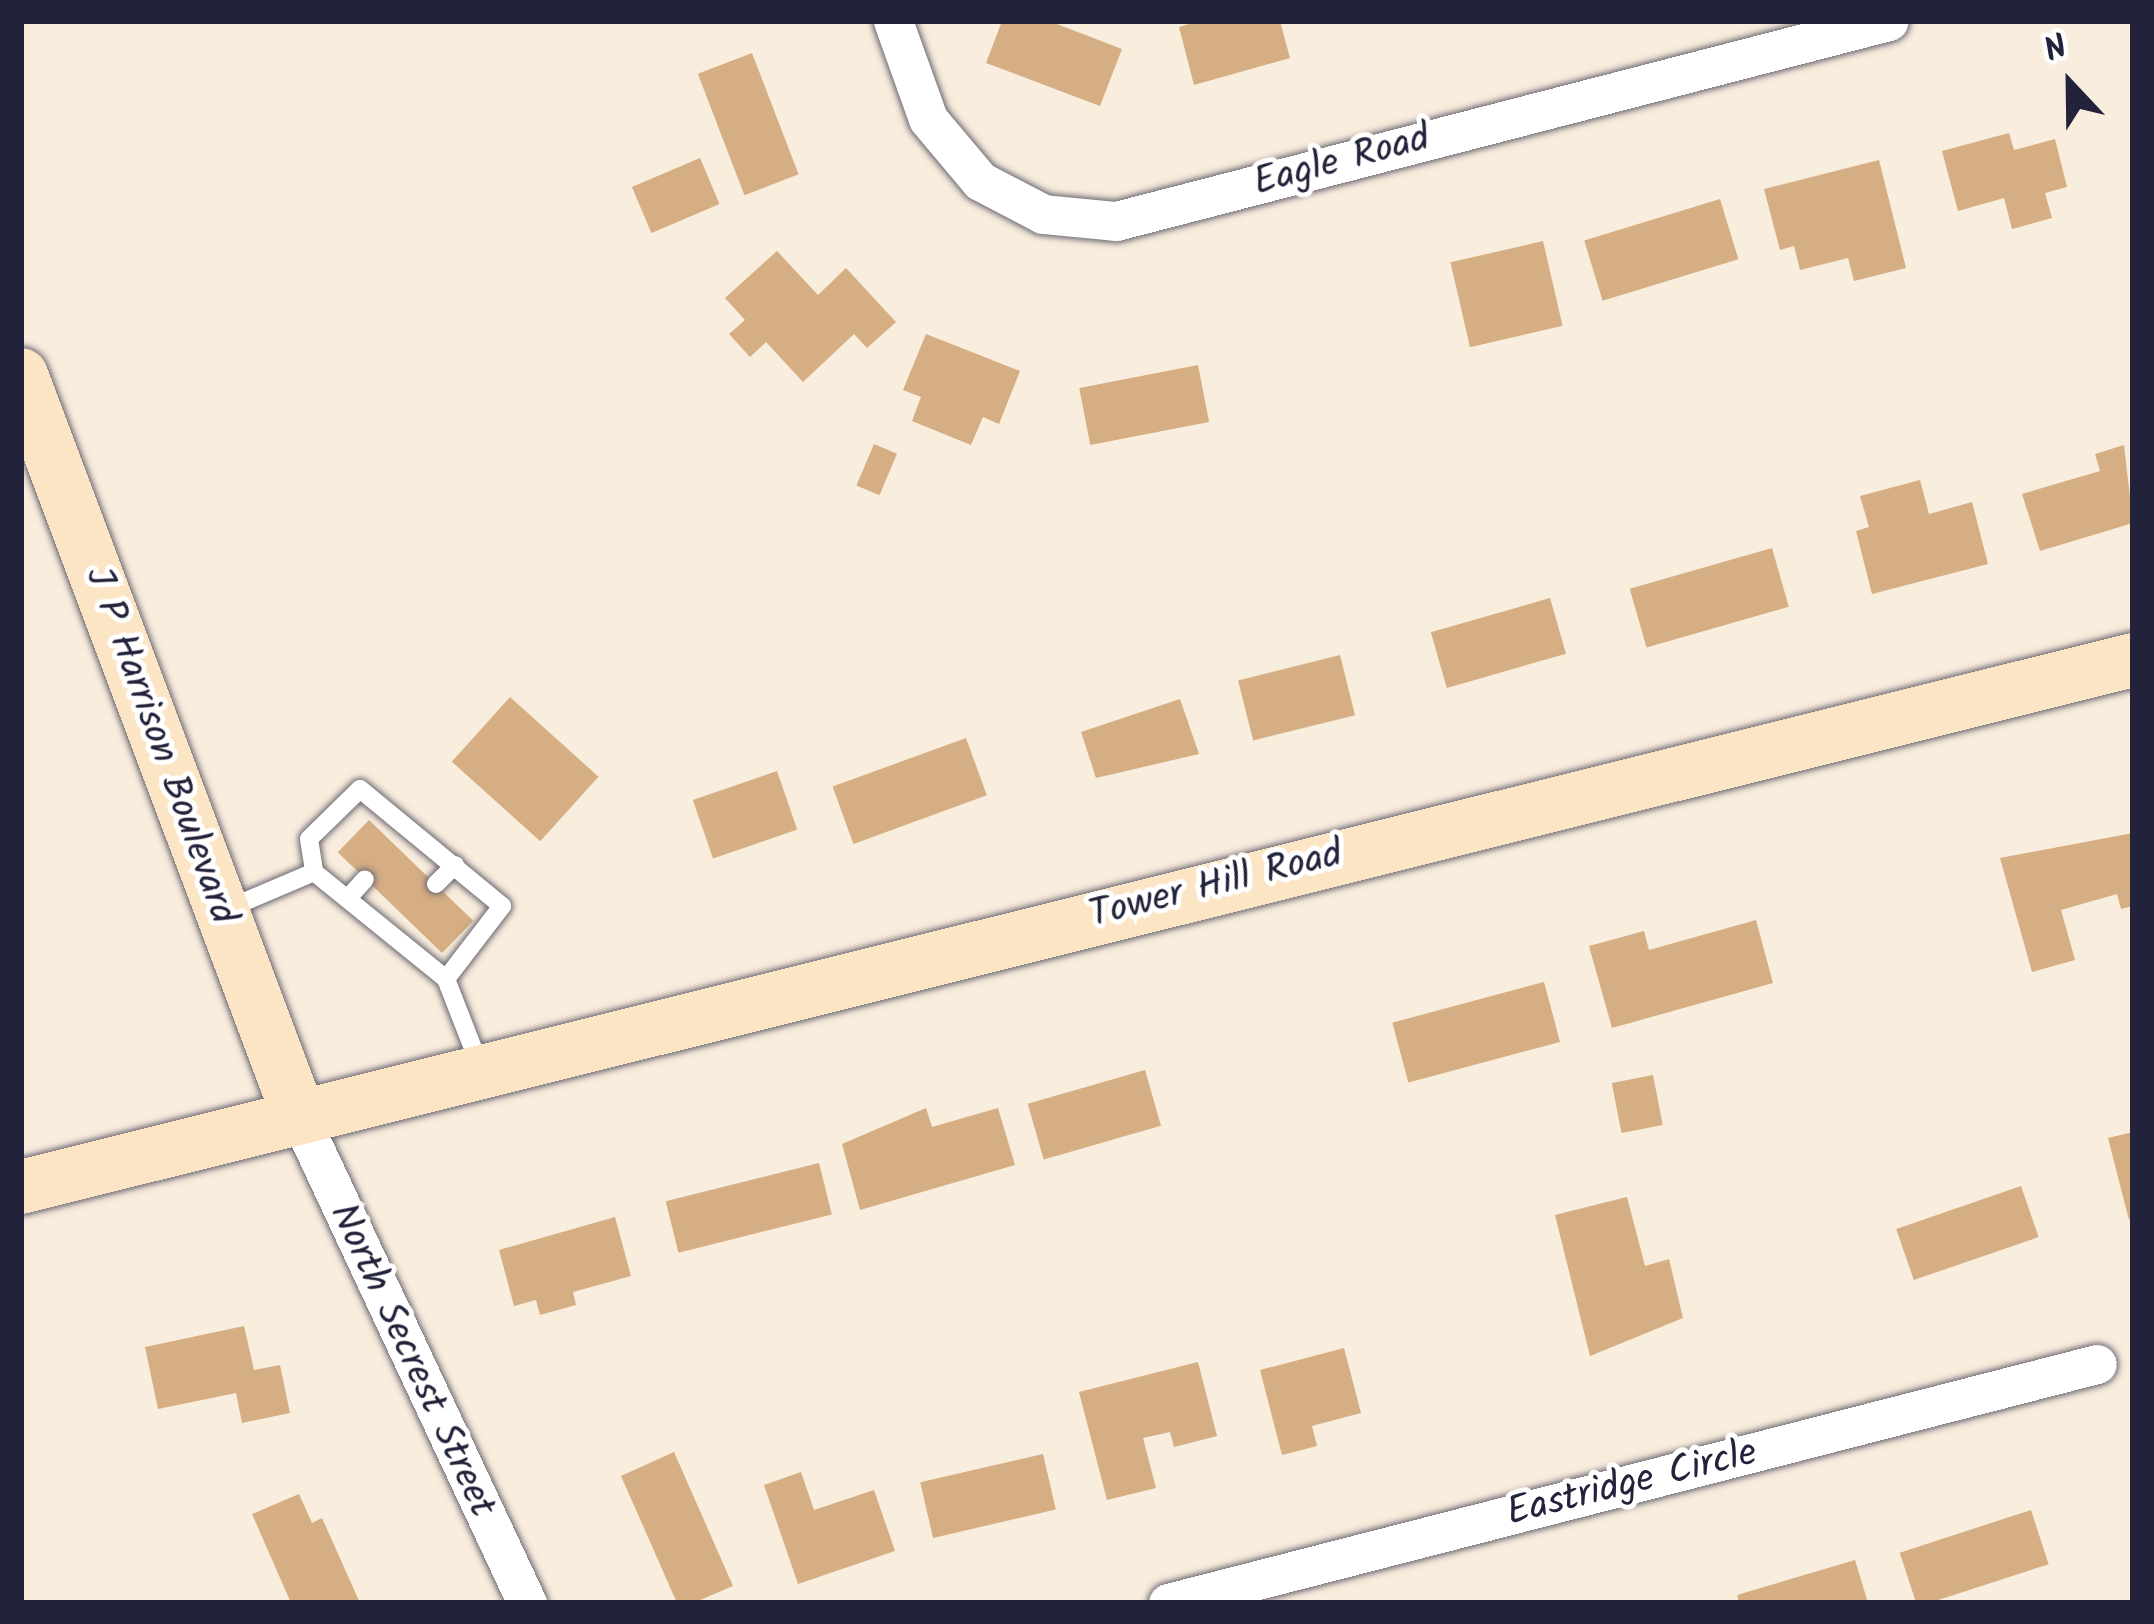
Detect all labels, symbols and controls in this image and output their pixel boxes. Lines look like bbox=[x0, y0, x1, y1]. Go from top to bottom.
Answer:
text: N bbox=[2037, 22, 2076, 79]
north arrow bbox=[2010, 24, 2130, 144]
street label: Eagle Road bbox=[1249, 116, 1435, 208]
street label: J P Harrison Boulevard bbox=[73, 561, 245, 931]
street label: Tower Hill Road bbox=[1085, 832, 1347, 940]
street label: North Secrest Street bbox=[318, 1197, 504, 1525]
street label: Eastridge Circle bbox=[1502, 1430, 1762, 1538]

